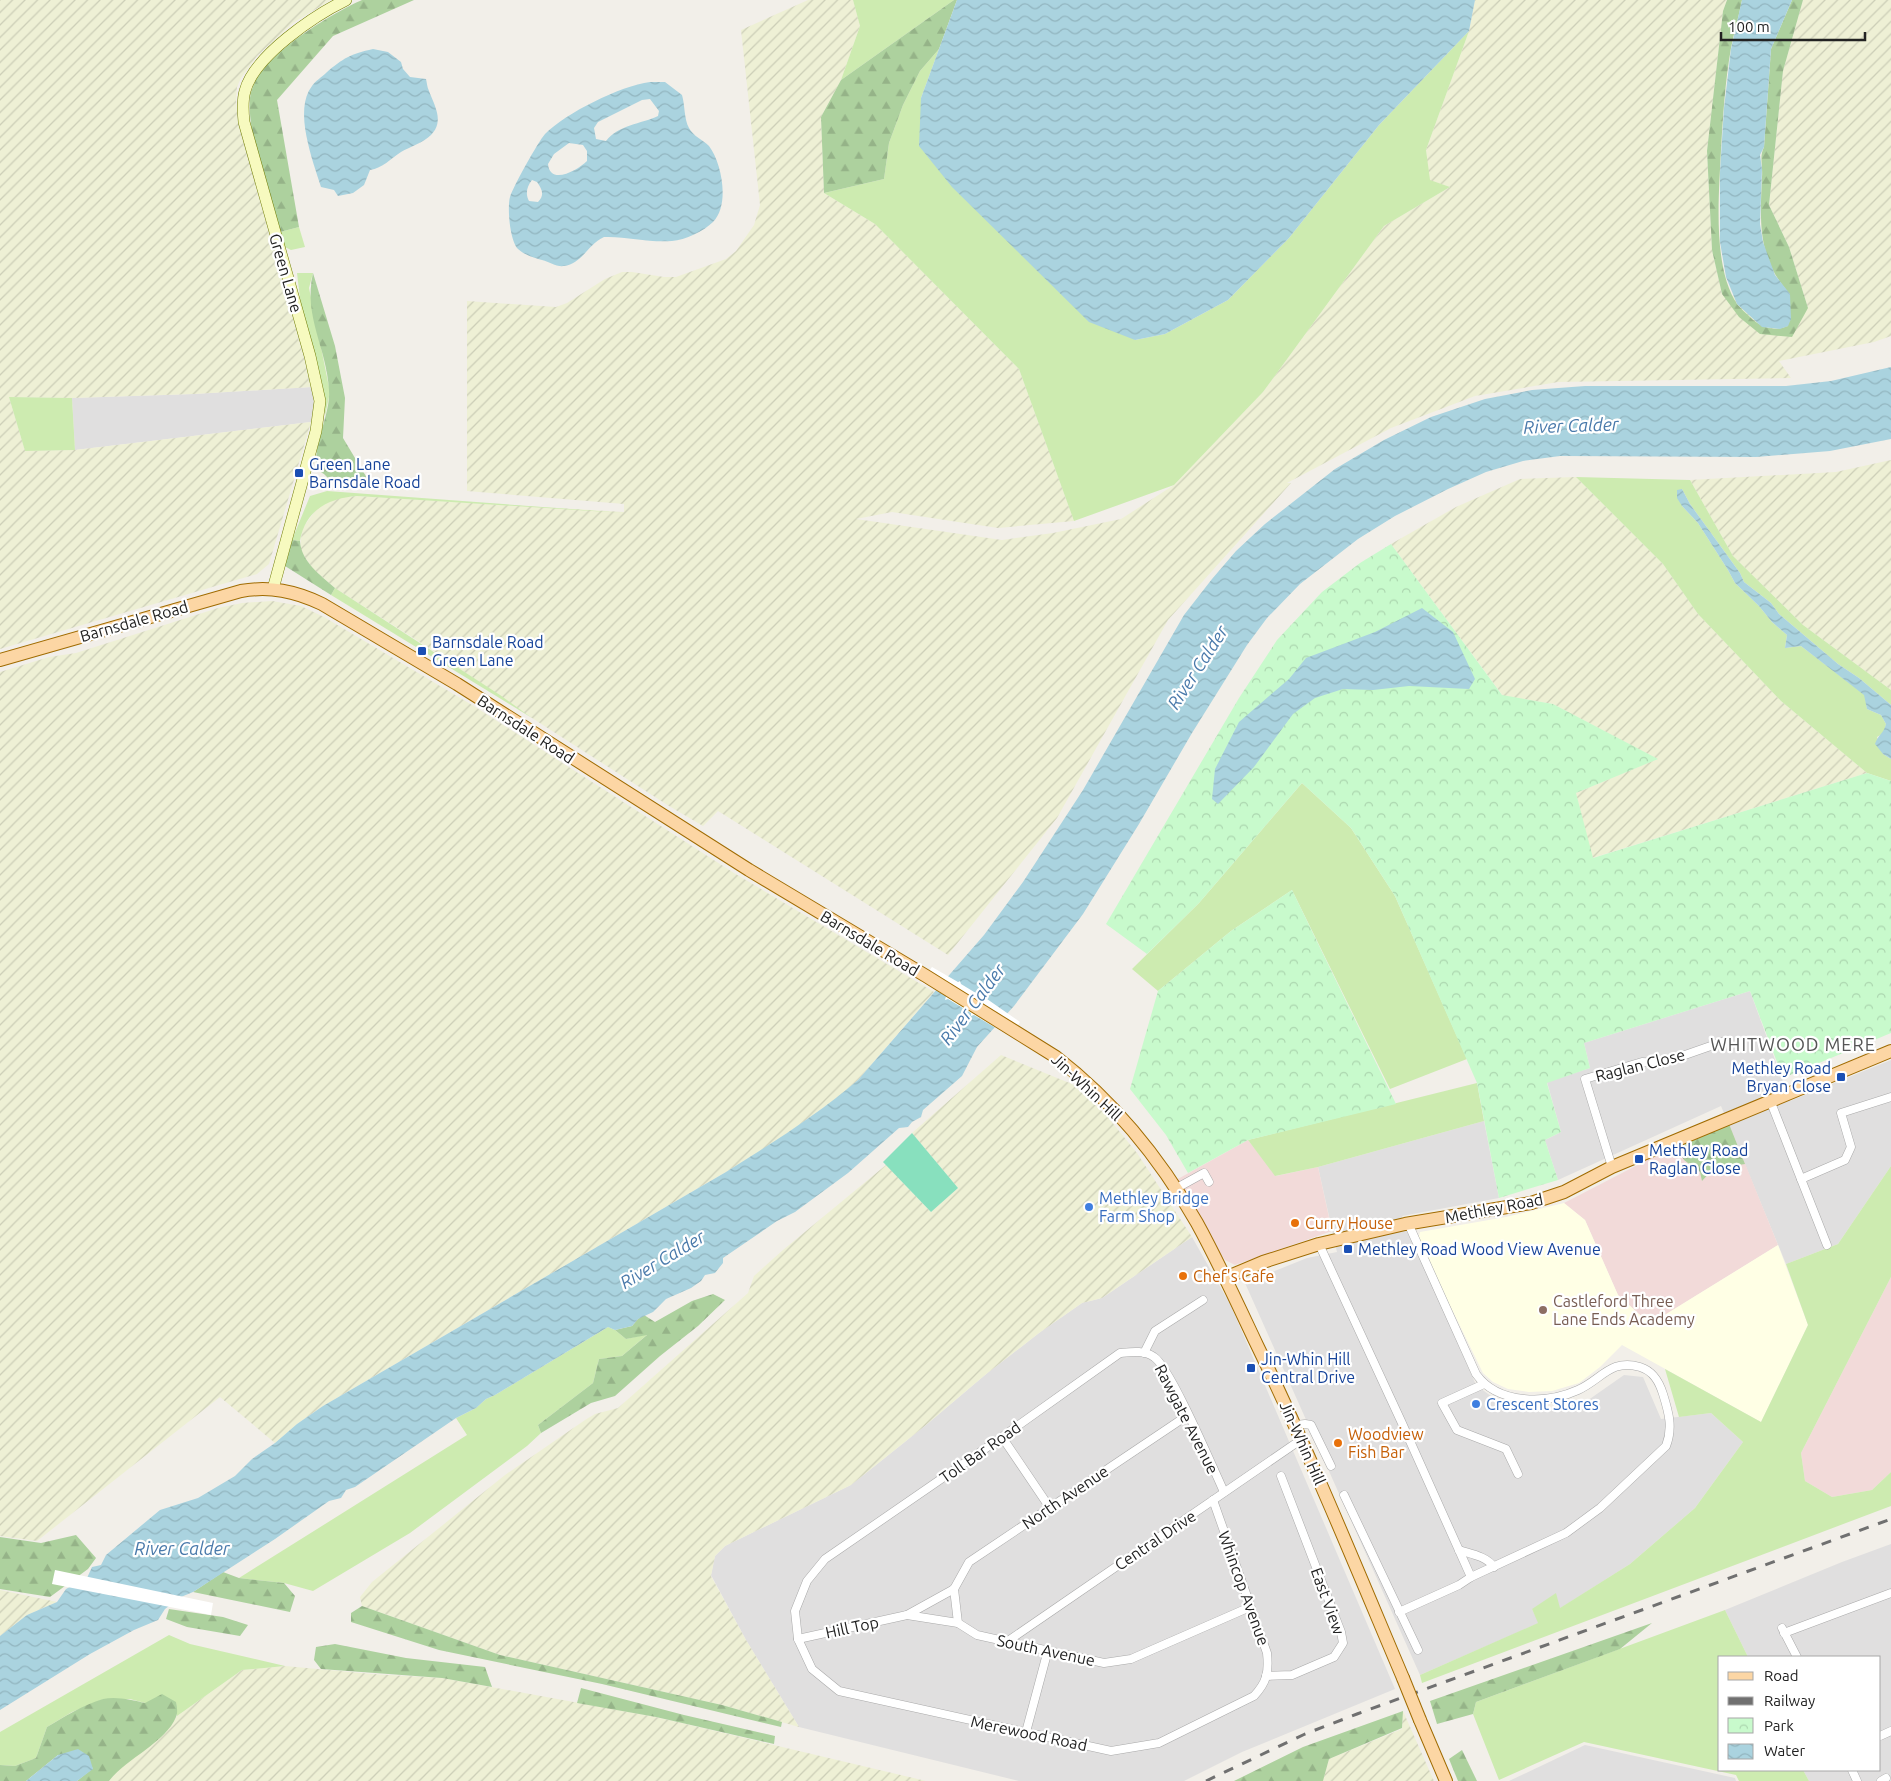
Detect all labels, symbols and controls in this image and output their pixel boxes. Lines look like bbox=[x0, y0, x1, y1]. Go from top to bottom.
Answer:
scale bar bbox=[1721, 10, 1865, 42]
text: 100 m bbox=[1728, 18, 1770, 35]
street label: Green Lane bbox=[266, 231, 306, 315]
water label: River Calder bbox=[1523, 413, 1620, 437]
place label: Green Lane Barnsdale Road bbox=[309, 455, 421, 491]
marker: Green Lane Barnsdale Road bbox=[293, 467, 305, 479]
street label: Barnsdale Road bbox=[78, 597, 190, 645]
water label: River Calder bbox=[1163, 621, 1232, 712]
place label: Barnsdale Road Green Lane bbox=[432, 633, 544, 669]
marker: Barnsdale Road Green Lane bbox=[416, 645, 428, 657]
street label: Barnsdale Road bbox=[474, 691, 578, 767]
street label: Barnsdale Road bbox=[817, 907, 923, 979]
water label: River Calder bbox=[935, 959, 1009, 1048]
district label: WHITWOOD MERE bbox=[1710, 1034, 1876, 1054]
street label: Raglan Close bbox=[1593, 1045, 1687, 1085]
street label: Jin-Whin Hill bbox=[1048, 1050, 1126, 1124]
place label: Methley Road Bryan Close bbox=[1732, 1059, 1831, 1095]
marker: Methley Road Bryan Close bbox=[1835, 1071, 1847, 1083]
place label: Methley Road Raglan Close bbox=[1649, 1141, 1748, 1177]
marker: Methley Road Raglan Close bbox=[1633, 1153, 1645, 1165]
place label: Methley Bridge Farm Shop bbox=[1099, 1189, 1209, 1225]
street label: Methley Road bbox=[1443, 1190, 1545, 1226]
marker: Methley Bridge Farm Shop bbox=[1083, 1201, 1095, 1213]
place label: Curry House bbox=[1305, 1214, 1393, 1232]
marker: Curry House bbox=[1289, 1217, 1301, 1229]
water label: River Calder bbox=[616, 1225, 709, 1292]
place label: Methley Road Wood View Avenue bbox=[1358, 1240, 1601, 1258]
marker: Methley Road Wood View Avenue bbox=[1342, 1243, 1354, 1255]
place label: Chef's Cafe bbox=[1193, 1267, 1274, 1285]
marker: Chef's Cafe bbox=[1177, 1270, 1189, 1282]
place label: Castleford Three Lane Ends Academy bbox=[1553, 1292, 1695, 1328]
marker: Castleford Three Lane Ends Academy bbox=[1537, 1304, 1549, 1316]
place label: Jin-Whin Hill Central Drive bbox=[1261, 1350, 1355, 1386]
street label: Rawgate Avenue bbox=[1152, 1361, 1222, 1477]
marker: Jin-Whin Hill Central Drive bbox=[1245, 1362, 1257, 1374]
place label: Crescent Stores bbox=[1486, 1395, 1599, 1413]
street label: Jin-Whin Hill bbox=[1277, 1398, 1329, 1488]
marker: Crescent Stores bbox=[1470, 1398, 1482, 1410]
street label: Toll Bar Road bbox=[936, 1418, 1024, 1486]
place label: Woodview Fish Bar bbox=[1348, 1425, 1424, 1461]
marker: Woodview Fish Bar bbox=[1332, 1437, 1344, 1449]
street label: North Avenue bbox=[1019, 1462, 1111, 1532]
street label: Central Drive bbox=[1111, 1506, 1199, 1574]
street label: Whincop Avenue bbox=[1215, 1528, 1273, 1648]
water label: River Calder bbox=[134, 1538, 231, 1558]
street label: East View bbox=[1308, 1565, 1349, 1637]
street label: Hill Top bbox=[824, 1613, 880, 1641]
street label: South Avenue bbox=[995, 1631, 1097, 1669]
legend bbox=[1718, 1656, 1881, 1771]
text: Road bbox=[1764, 1667, 1799, 1684]
text: Railway bbox=[1764, 1692, 1815, 1709]
street label: Merewood Road bbox=[969, 1712, 1089, 1754]
text: Park bbox=[1764, 1717, 1794, 1734]
text: Water bbox=[1764, 1742, 1805, 1759]

